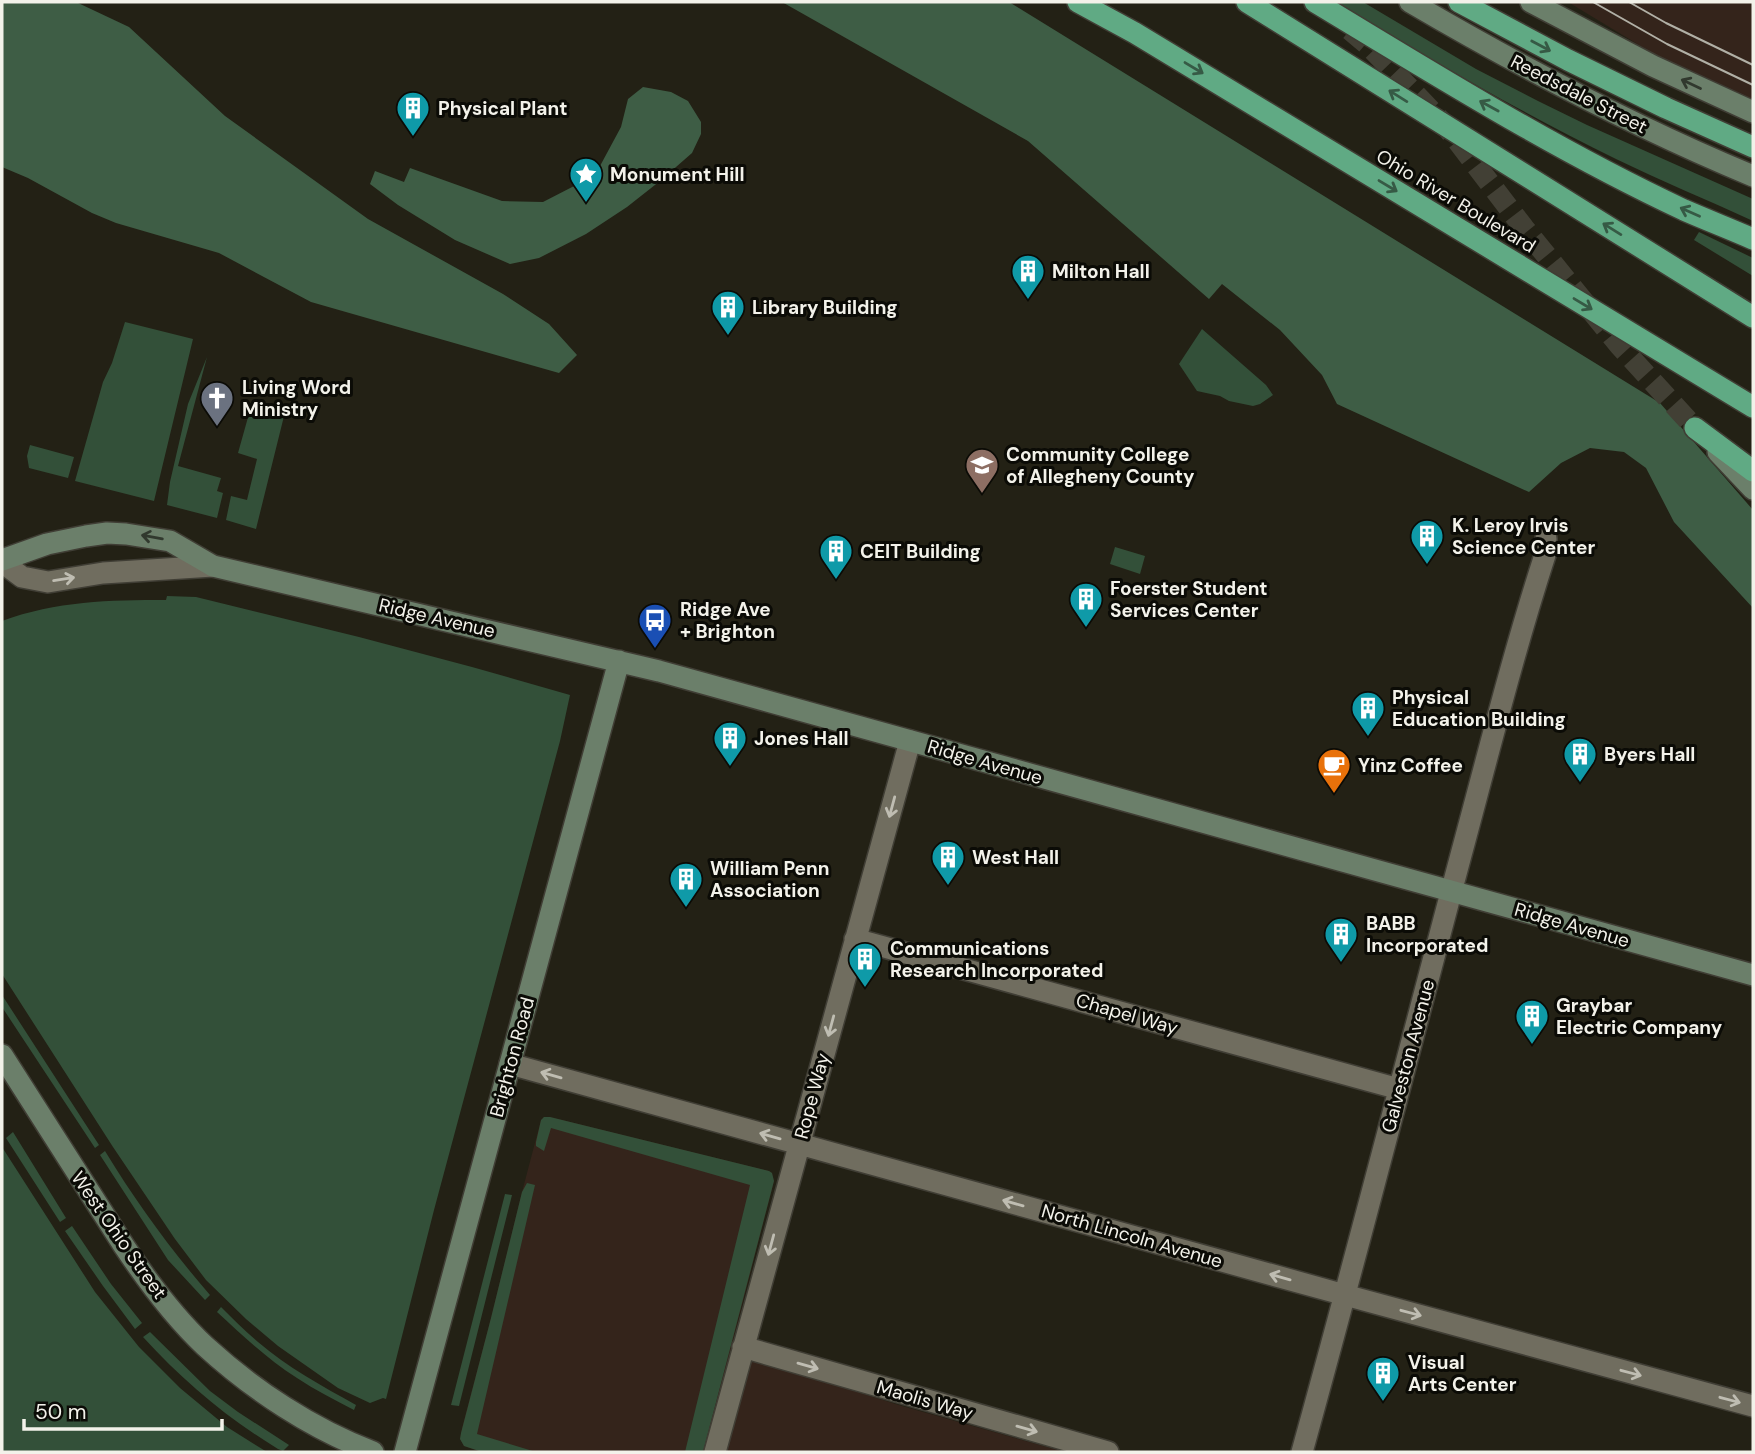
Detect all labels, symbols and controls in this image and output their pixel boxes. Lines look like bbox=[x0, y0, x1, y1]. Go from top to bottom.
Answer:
one-way arrow bbox=[1530, 39, 1551, 53]
street label: Reedsdale Street bbox=[1507, 49, 1651, 139]
one-way arrow bbox=[1183, 62, 1203, 76]
one-way arrow bbox=[1681, 77, 1702, 90]
one-way arrow bbox=[1389, 88, 1409, 102]
building icon: Physical Plant bbox=[394, 89, 432, 138]
place label: Physical Plant bbox=[438, 96, 567, 121]
one-way arrow bbox=[1479, 99, 1500, 112]
street label: Ohio River Boulevard bbox=[1372, 144, 1540, 258]
place icon: Monument Hill bbox=[567, 155, 605, 204]
place label: Monument Hill bbox=[610, 162, 745, 187]
one-way arrow bbox=[1378, 179, 1398, 193]
one-way arrow bbox=[1680, 205, 1702, 218]
one-way arrow bbox=[1603, 222, 1623, 236]
building icon: Milton Hall bbox=[1009, 252, 1047, 301]
place label: Milton Hall bbox=[1052, 259, 1150, 284]
building icon: Library Building bbox=[709, 288, 747, 337]
place label: Library Building bbox=[752, 295, 898, 320]
one-way arrow bbox=[1572, 297, 1592, 311]
place label: Living Word Ministry bbox=[242, 375, 351, 422]
church icon: Living Word Ministry bbox=[198, 379, 236, 428]
place label: Community College of Allegheny County bbox=[1006, 442, 1195, 489]
school or university icon: Community College of Allegheny County bbox=[963, 446, 1001, 495]
place label: K. Leroy Irvis Science Center bbox=[1452, 513, 1595, 560]
building icon: K. Leroy Irvis Science Center bbox=[1408, 517, 1446, 566]
one-way arrow bbox=[141, 530, 164, 543]
building icon: CEIT Building bbox=[817, 532, 855, 581]
place label: CEIT Building bbox=[860, 539, 981, 564]
one-way arrow bbox=[52, 572, 75, 585]
place label: Foerster Student Services Center bbox=[1110, 576, 1268, 623]
building icon: Foerster Student Services Center bbox=[1067, 580, 1105, 629]
street label: Ridge Avenue bbox=[377, 593, 497, 643]
place label: Ridge Ave + Brighton bbox=[680, 597, 775, 644]
bus stop icon: Ridge Ave + Brighton bbox=[636, 601, 674, 650]
place label: Physical Education Building bbox=[1392, 685, 1566, 732]
building icon: Physical Education Building bbox=[1349, 689, 1387, 738]
building icon: Jones Hall bbox=[711, 719, 749, 768]
place label: Jones Hall bbox=[754, 726, 848, 751]
street label: Ridge Avenue bbox=[925, 734, 1045, 790]
building icon: Byers Hall bbox=[1561, 735, 1599, 784]
place label: Byers Hall bbox=[1604, 742, 1695, 767]
cafe icon: Yinz Coffee bbox=[1315, 746, 1353, 795]
place label: Yinz Coffee bbox=[1358, 753, 1463, 778]
one-way arrow bbox=[885, 795, 898, 817]
building icon: West Hall bbox=[929, 838, 967, 887]
place label: West Hall bbox=[972, 845, 1059, 870]
place label: William Penn Association bbox=[710, 856, 829, 903]
building icon: William Penn Association bbox=[667, 860, 705, 909]
street label: Ridge Avenue bbox=[1512, 897, 1632, 953]
place label: BABB Incorporated bbox=[1366, 911, 1488, 958]
building icon: BABB Incorporated bbox=[1322, 915, 1360, 964]
place label: Communications Research Incorporated bbox=[890, 936, 1103, 983]
building icon: Communications Research Incorporated bbox=[846, 940, 884, 989]
street label: Galveston Avenue bbox=[1376, 977, 1440, 1135]
street label: Chapel Way bbox=[1073, 988, 1181, 1041]
place label: Graybar Electric Company bbox=[1556, 993, 1723, 1040]
street label: Brighton Road bbox=[484, 994, 540, 1120]
building icon: Graybar Electric Company bbox=[1513, 997, 1551, 1046]
one-way arrow bbox=[824, 1014, 837, 1037]
street label: Rope Way bbox=[789, 1050, 836, 1142]
one-way arrow bbox=[540, 1068, 563, 1081]
one-way arrow bbox=[760, 1129, 782, 1142]
street label: West Ohio Street bbox=[66, 1166, 172, 1304]
one-way arrow bbox=[1002, 1196, 1024, 1209]
street label: North Lincoln Avenue bbox=[1039, 1198, 1225, 1274]
one-way arrow bbox=[764, 1233, 777, 1256]
one-way arrow bbox=[1269, 1270, 1291, 1283]
one-way arrow bbox=[1399, 1307, 1422, 1320]
place label: Visual Arts Center bbox=[1408, 1350, 1517, 1397]
building icon: Visual Arts Center bbox=[1364, 1354, 1402, 1403]
one-way arrow bbox=[797, 1361, 819, 1374]
one-way arrow bbox=[1619, 1367, 1642, 1380]
street label: Maolis Way bbox=[874, 1374, 976, 1426]
scale bar bbox=[24, 1388, 222, 1432]
one-way arrow bbox=[1719, 1394, 1741, 1407]
text: 50 m bbox=[35, 1398, 86, 1426]
one-way arrow bbox=[1015, 1423, 1038, 1436]

